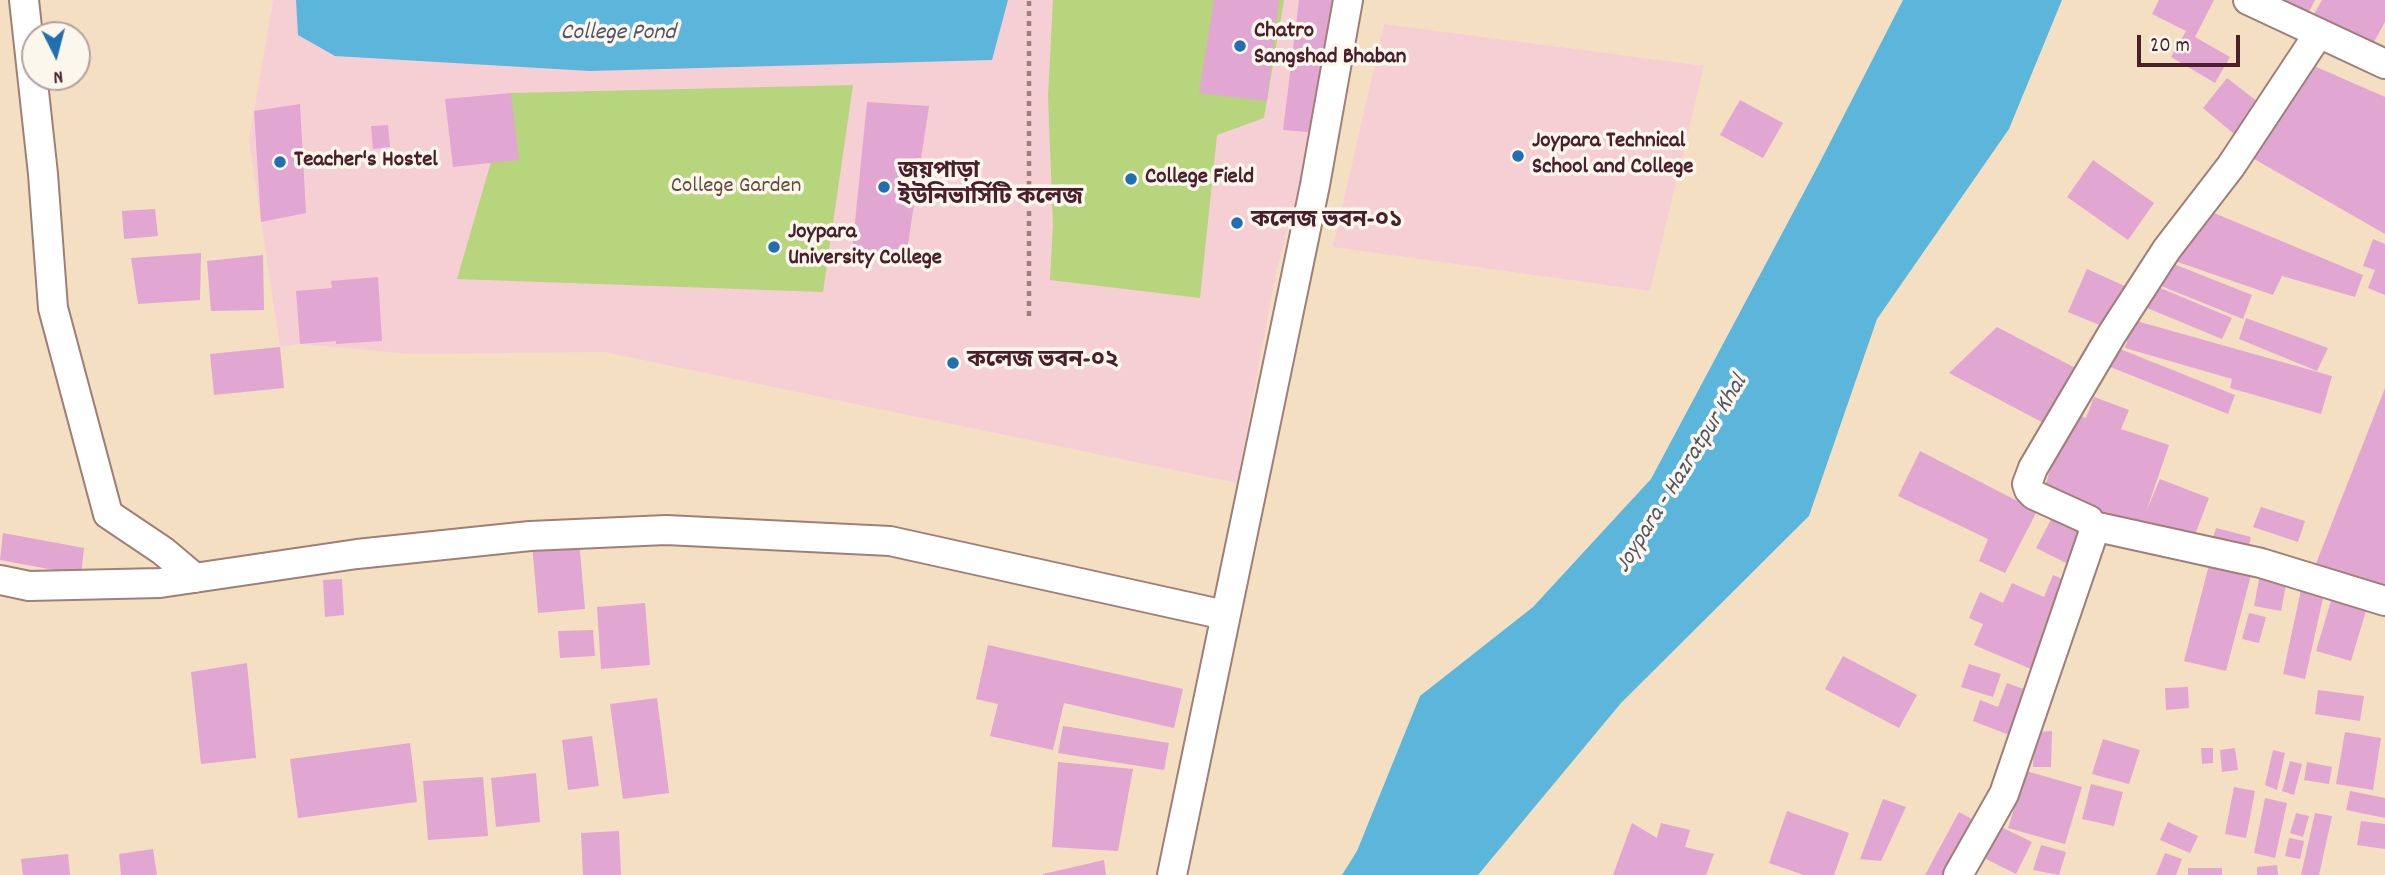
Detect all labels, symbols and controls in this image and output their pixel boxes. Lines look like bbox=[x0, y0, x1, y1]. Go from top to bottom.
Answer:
place label: Chatro Sangshad Bhaban bbox=[1254, 19, 1406, 73]
north arrow bbox=[21, 21, 91, 91]
water label: College Pond bbox=[560, 21, 676, 49]
scale bar bbox=[2140, 21, 2243, 65]
text: 20 m bbox=[2150, 32, 2190, 62]
marker: Chatro Sangshad Bhaban bbox=[1232, 38, 1248, 54]
text: N bbox=[52, 61, 64, 89]
place label: Joypara Technical School and College bbox=[1532, 129, 1693, 183]
place label: Teacher's Hostel bbox=[294, 148, 438, 176]
marker: Joypara Technical School and College bbox=[1510, 148, 1526, 164]
marker: Teacher's Hostel bbox=[272, 154, 288, 170]
place label: জয়পাড়া ইউনিভার্সিটি কলেজ bbox=[898, 160, 1083, 214]
place label: College Field bbox=[1145, 165, 1254, 193]
marker: College Field bbox=[1123, 171, 1139, 187]
park label: College Garden bbox=[671, 174, 801, 202]
marker: জয়পাড়া ইউনিভার্সিটি কলেজ bbox=[876, 179, 892, 195]
place label: কলেজ ভবন-০১ bbox=[1251, 209, 1403, 237]
marker: কলেজ ভবন-০১ bbox=[1229, 215, 1245, 231]
place label: Joypara University College bbox=[788, 220, 942, 274]
marker: Joypara University College bbox=[766, 239, 782, 255]
place label: কলেজ ভবন-০২ bbox=[967, 349, 1119, 377]
marker: কলেজ ভবন-০২ bbox=[945, 355, 961, 371]
water label: Joypara - Hazratpur Khal bbox=[1611, 371, 1755, 579]

